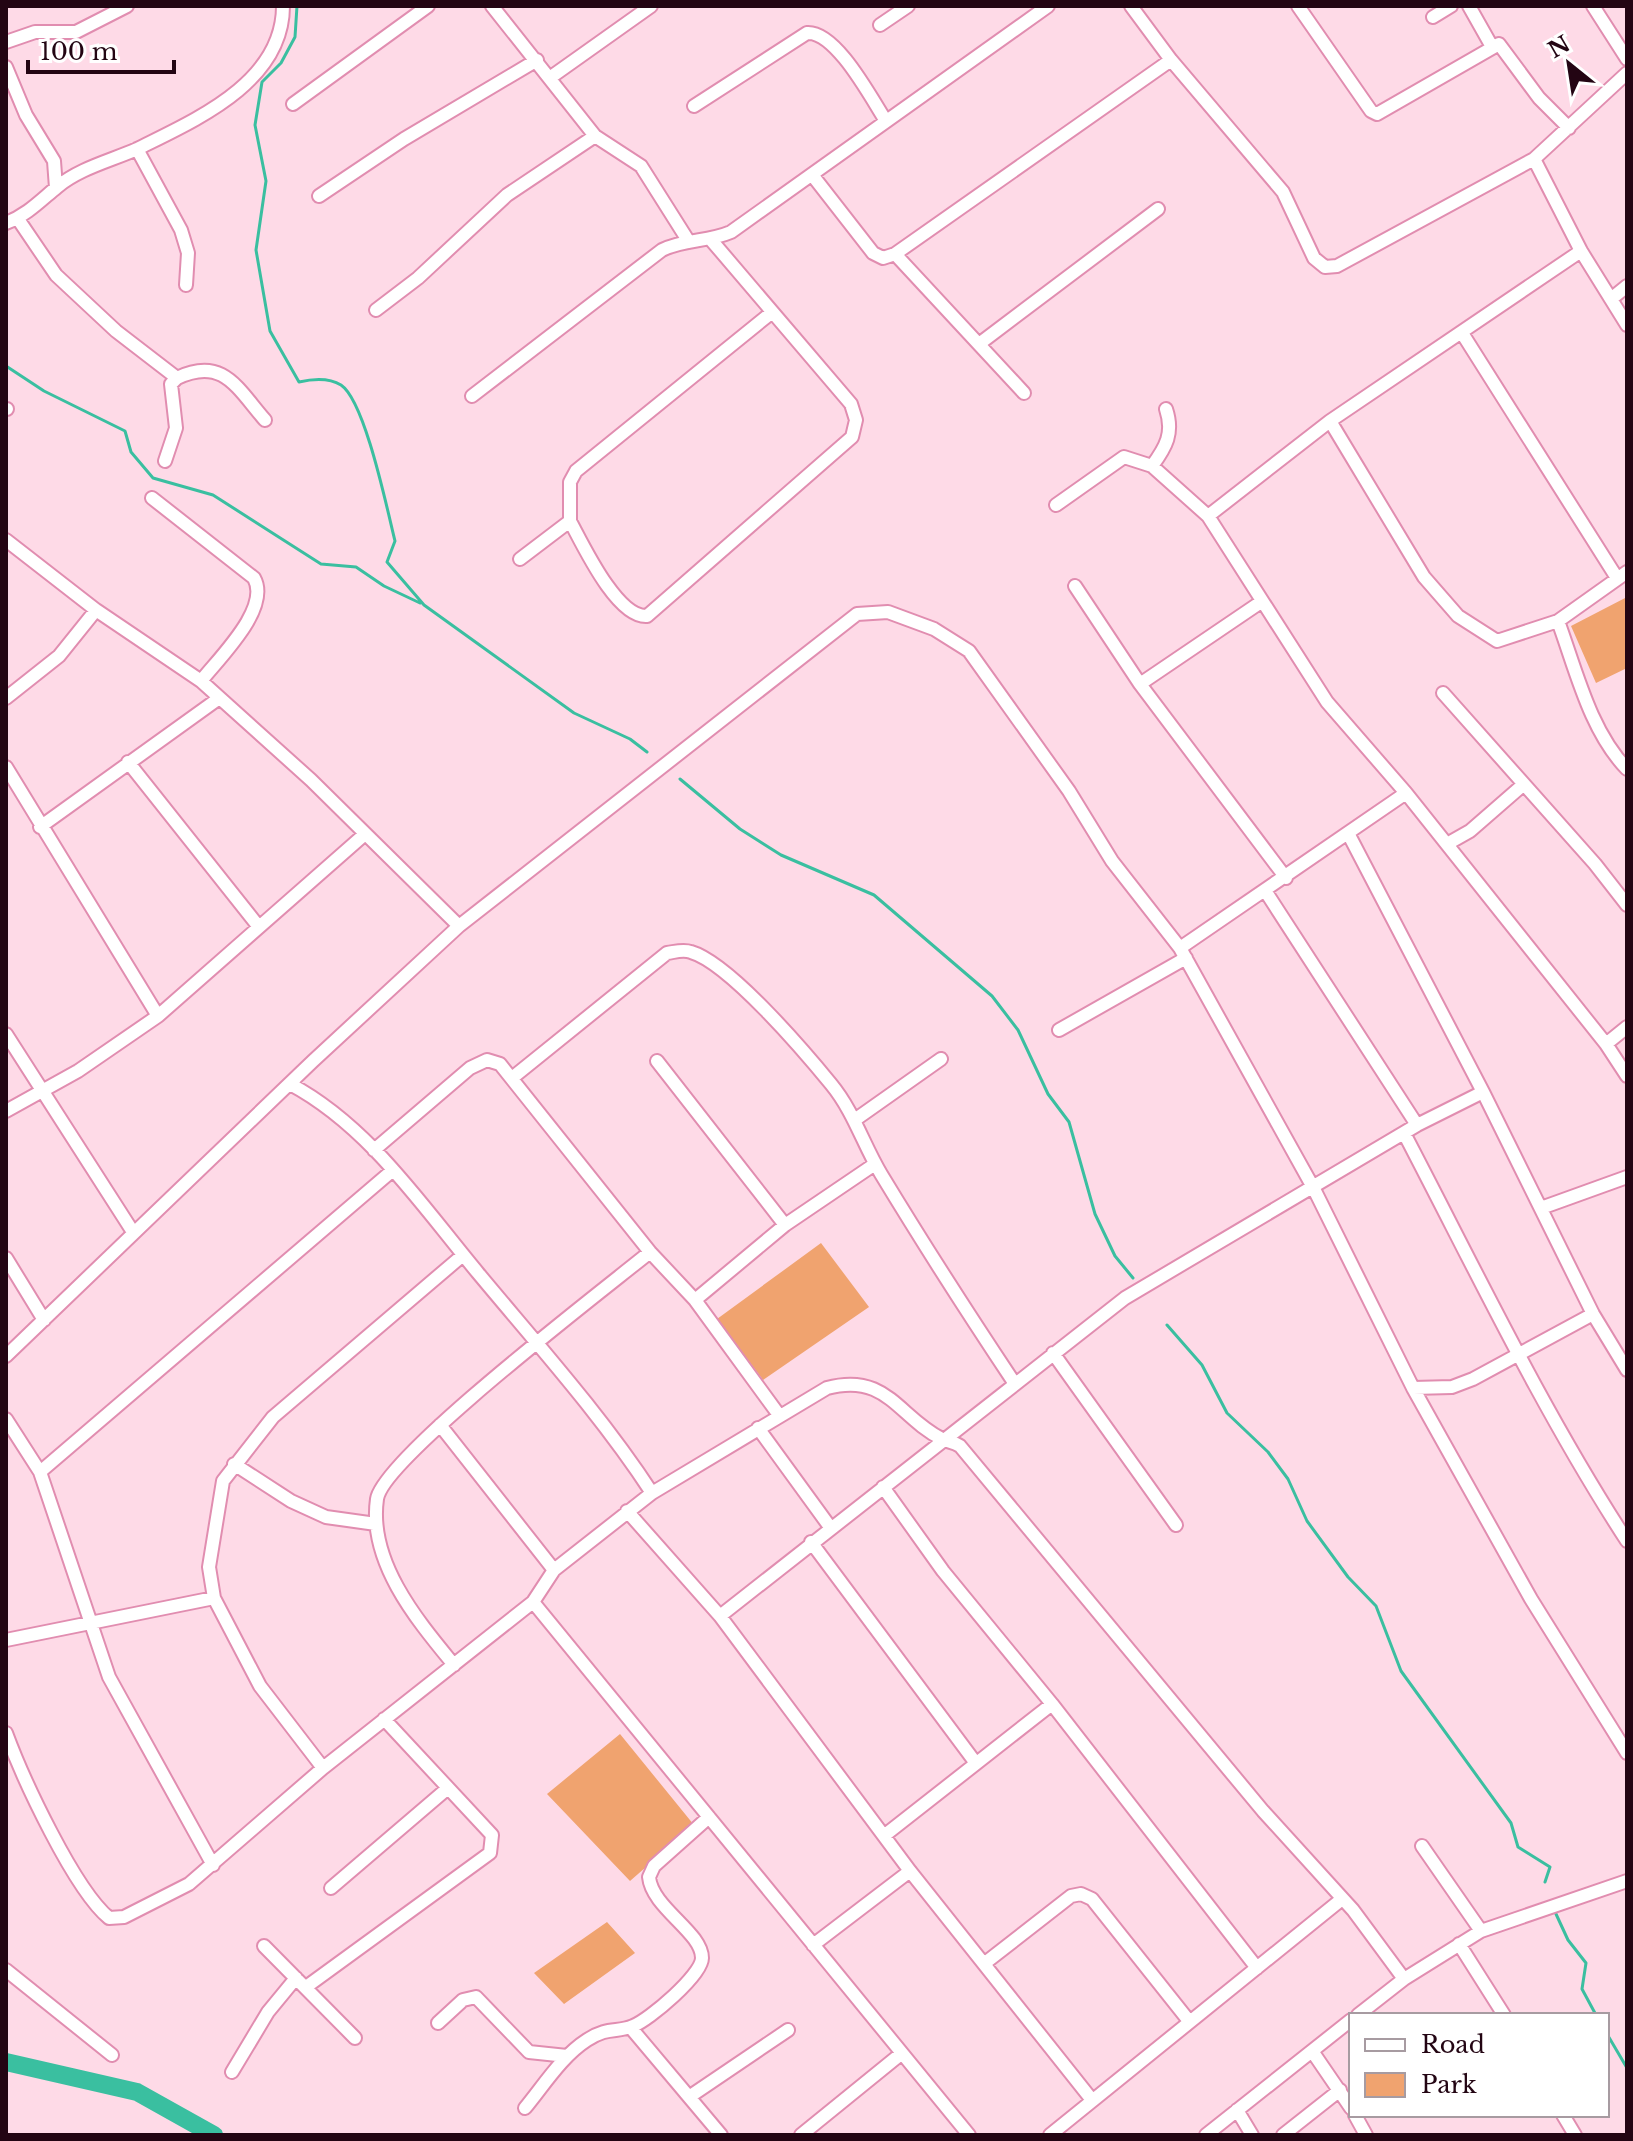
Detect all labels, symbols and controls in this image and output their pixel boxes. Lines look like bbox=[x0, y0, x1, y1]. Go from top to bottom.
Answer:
scale bar bbox=[28, 24, 174, 74]
north arrow bbox=[1529, 24, 1609, 104]
text: N bbox=[1544, 30, 1575, 64]
text: 100 m bbox=[40, 37, 118, 66]
legend bbox=[1349, 2013, 1609, 2117]
text: Road bbox=[1421, 2030, 1485, 2059]
text: Park bbox=[1421, 2070, 1477, 2099]

